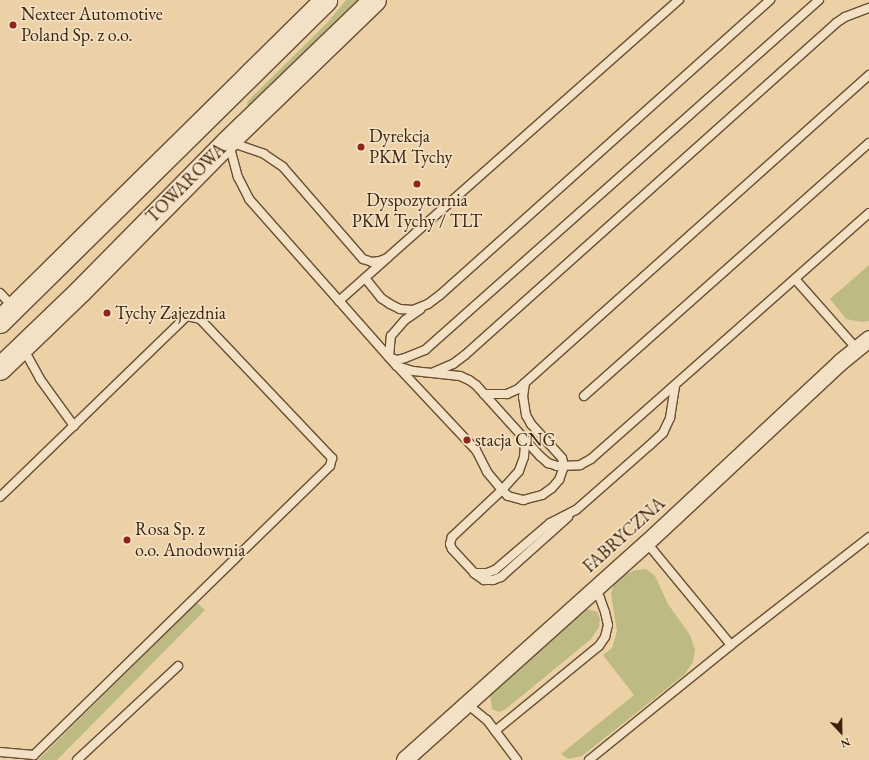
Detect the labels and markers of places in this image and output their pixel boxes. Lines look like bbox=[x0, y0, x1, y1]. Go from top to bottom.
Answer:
place label: Nexteer Automotive Poland Sp. z o.o. bbox=[21, 4, 163, 46]
marker: Nexteer Automotive Poland Sp. z o.o. bbox=[8, 20, 18, 30]
place label: Dyrekcja PKM Tychy bbox=[369, 126, 452, 168]
marker: Dyrekcja PKM Tychy bbox=[356, 142, 366, 152]
marker: Dyspozytornia PKM Tychy / TLT bbox=[412, 179, 422, 189]
place label: Dyspozytornia PKM Tychy / TLT bbox=[352, 190, 482, 232]
place label: Tychy Zajezdnia bbox=[115, 302, 226, 324]
marker: Tychy Zajezdnia bbox=[102, 308, 112, 318]
place label: stacja CNG bbox=[475, 429, 556, 451]
marker: stacja CNG bbox=[462, 435, 472, 445]
place label: Rosa Sp. z o.o. Anodownia bbox=[135, 519, 245, 562]
marker: Rosa Sp. z o.o. Anodownia bbox=[122, 535, 132, 545]

